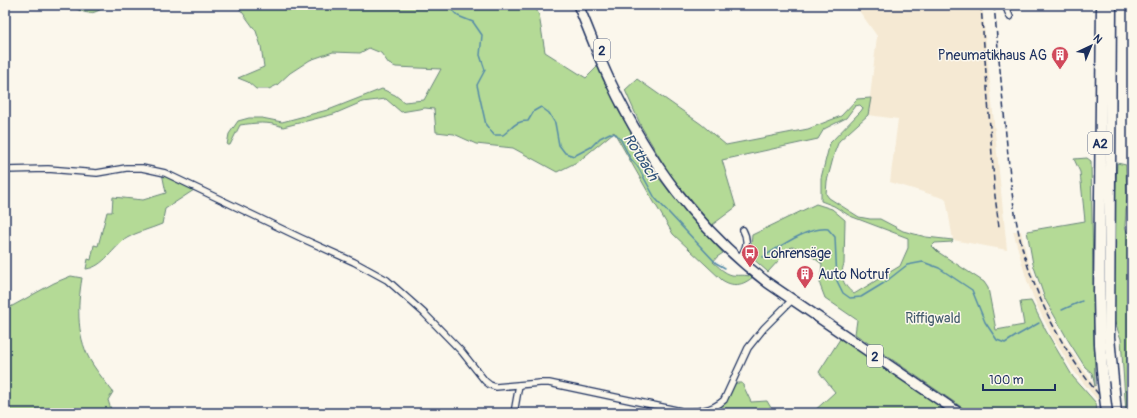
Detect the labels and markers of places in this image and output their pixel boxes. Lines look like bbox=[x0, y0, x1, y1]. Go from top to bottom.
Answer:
building icon: Pneumatikhaus AG bbox=[1050, 45, 1070, 70]
place label: Pneumatikhaus AG bbox=[938, 47, 1047, 64]
bus stop icon: Lohrensäge bbox=[740, 243, 760, 268]
place label: Lohrensäge bbox=[763, 245, 831, 262]
building icon: Auto Notruf bbox=[795, 264, 815, 289]
place label: Auto Notruf bbox=[818, 266, 890, 283]

